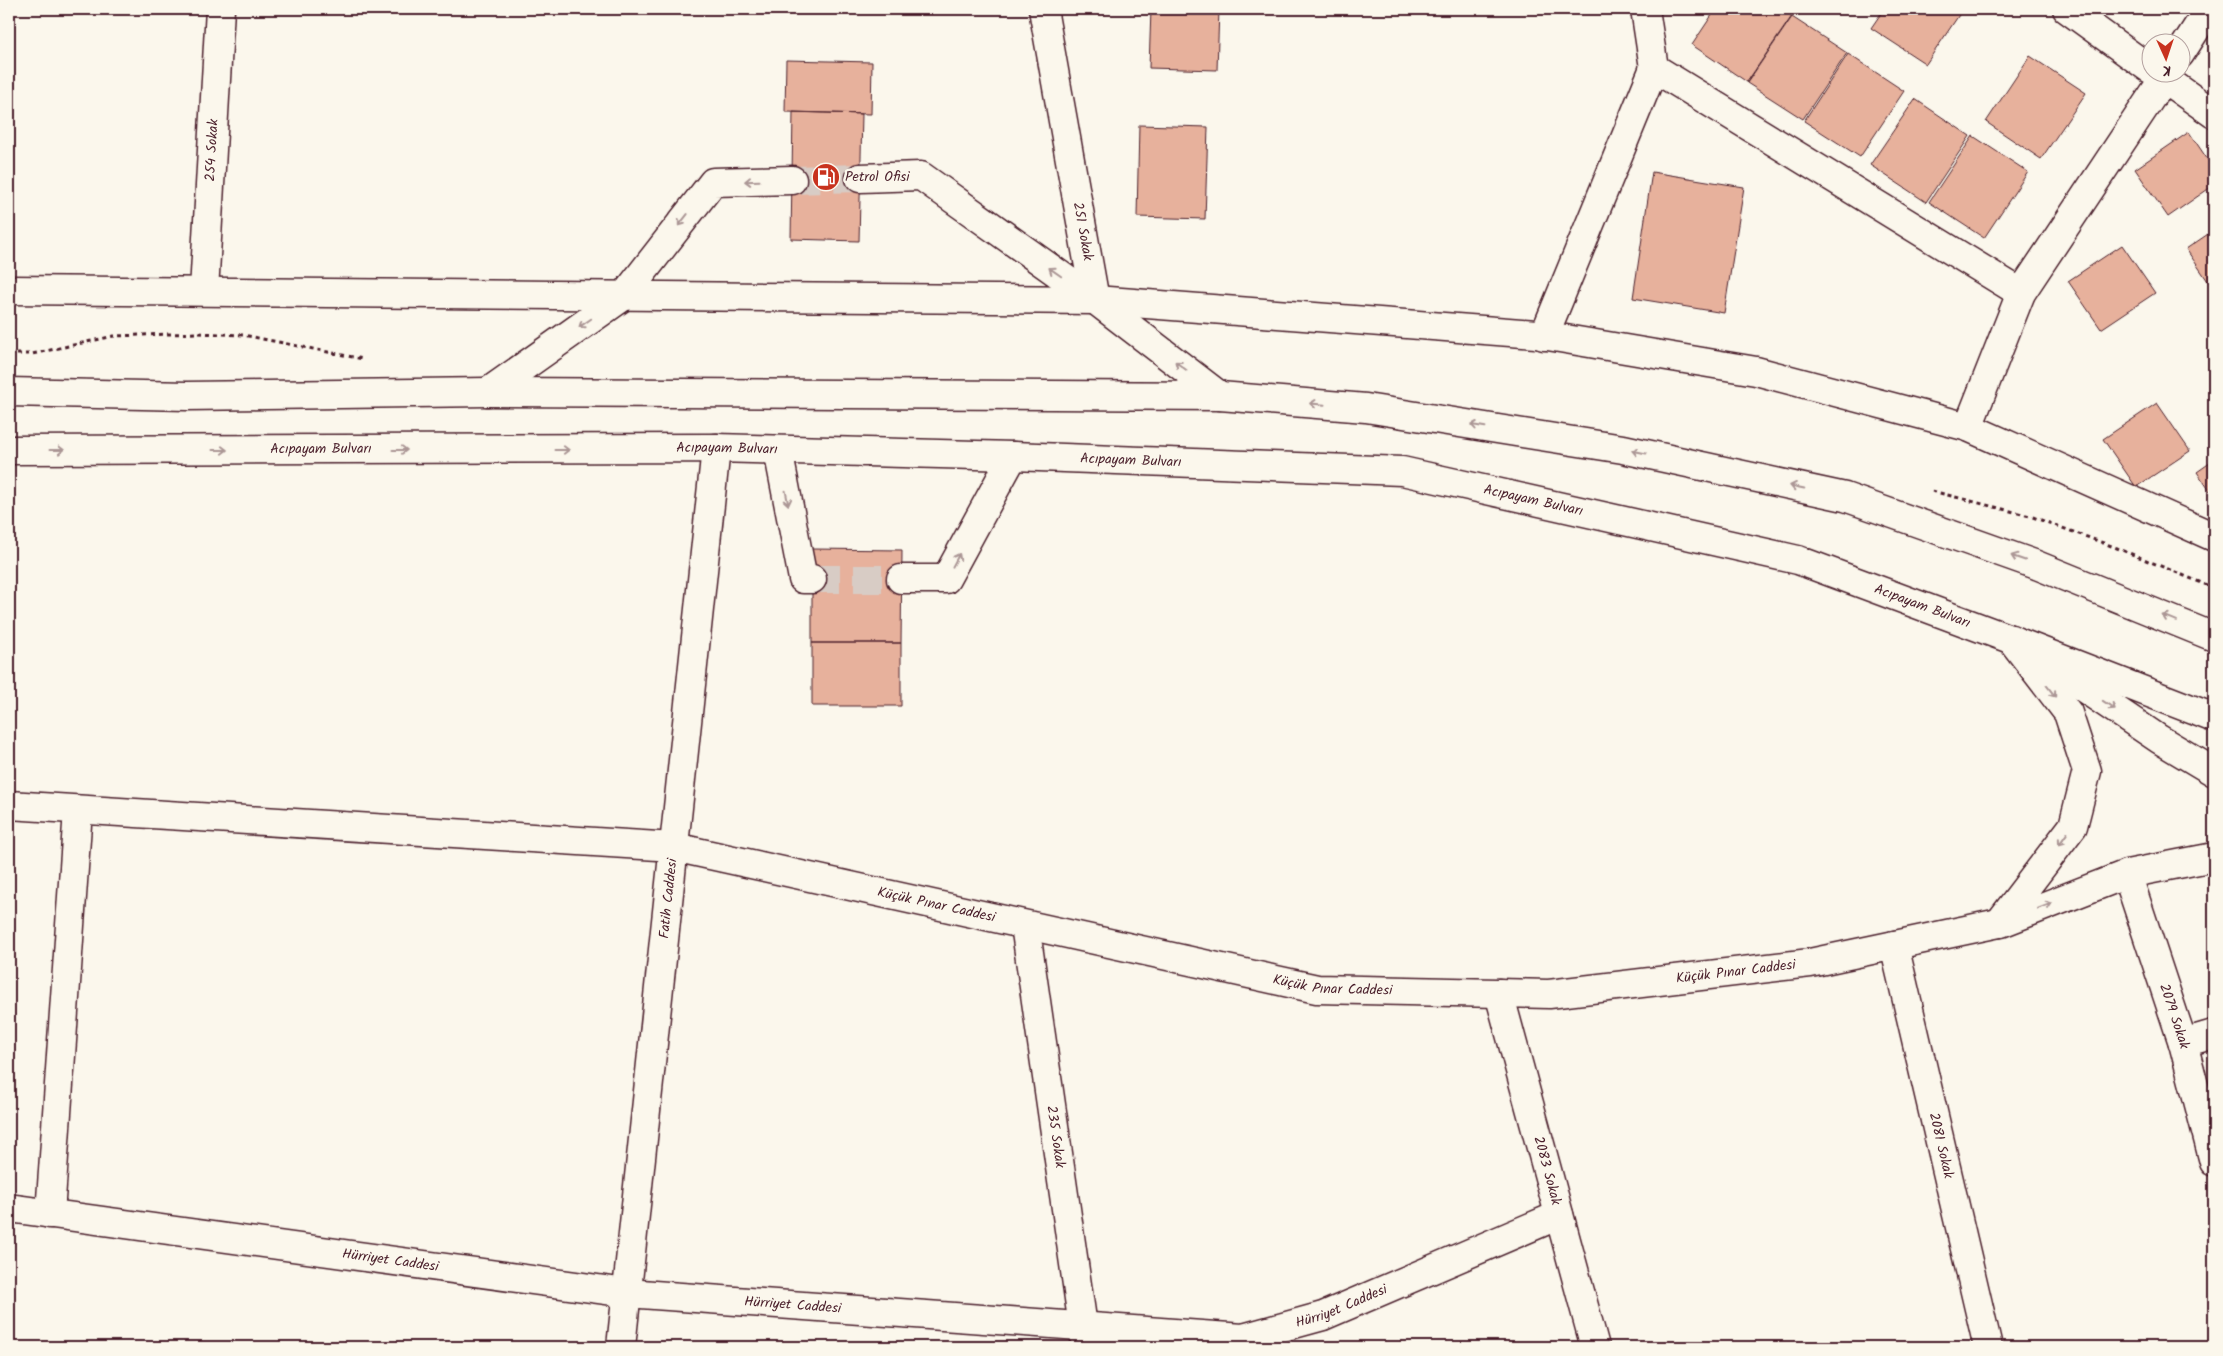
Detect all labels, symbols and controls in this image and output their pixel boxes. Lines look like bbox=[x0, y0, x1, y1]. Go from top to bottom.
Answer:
north arrow bbox=[2140, 32, 2190, 82]
text: K bbox=[2161, 59, 2171, 81]
street label: 254 Sokak bbox=[199, 118, 225, 182]
fuel station icon: Petrol Ofisi bbox=[811, 162, 841, 192]
place label: Petrol Ofisi bbox=[845, 166, 910, 188]
one-way arrow bbox=[745, 176, 761, 185]
street label: 251 Sokak bbox=[1067, 200, 1099, 263]
one-way arrow bbox=[678, 213, 689, 226]
one-way arrow bbox=[1048, 267, 1062, 277]
one-way arrow bbox=[578, 318, 592, 328]
one-way arrow bbox=[1175, 361, 1188, 372]
one-way arrow bbox=[1310, 399, 1326, 409]
one-way arrow bbox=[1471, 421, 1487, 431]
street label: Acıpayam Bulvarı bbox=[676, 437, 778, 461]
street label: Acıpayam Bulvarı bbox=[270, 438, 372, 460]
one-way arrow bbox=[49, 445, 65, 455]
one-way arrow bbox=[212, 445, 228, 455]
one-way arrow bbox=[392, 445, 408, 455]
one-way arrow bbox=[554, 445, 570, 455]
one-way arrow bbox=[1631, 447, 1647, 456]
street label: Acıpayam Bulvarı bbox=[1080, 448, 1182, 474]
street label: Acıpayam Bulvarı bbox=[1481, 479, 1586, 522]
one-way arrow bbox=[1790, 482, 1806, 491]
one-way arrow bbox=[783, 489, 792, 505]
one-way arrow bbox=[952, 553, 961, 568]
one-way arrow bbox=[2011, 553, 2027, 562]
street label: Acıpayam Bulvarı bbox=[1871, 578, 1974, 634]
one-way arrow bbox=[2162, 613, 2178, 622]
one-way arrow bbox=[2045, 684, 2056, 697]
one-way arrow bbox=[2102, 700, 2116, 710]
one-way arrow bbox=[2058, 832, 2068, 846]
street label: Fatih Caddesi bbox=[653, 857, 684, 940]
street label: Küçük Pınar Caddesi bbox=[875, 881, 998, 929]
one-way arrow bbox=[2037, 900, 2052, 910]
street label: Küçük Pınar Caddesi bbox=[1675, 954, 1798, 990]
street label: Küçük Pınar Caddesi bbox=[1271, 969, 1393, 1002]
street label: 2079 Sokak bbox=[2153, 981, 2195, 1052]
street label: 235 Sokak bbox=[1040, 1104, 1071, 1170]
street label: 2081 Sokak bbox=[1923, 1110, 1959, 1181]
street label: 2083 Sokak bbox=[1527, 1134, 1567, 1208]
street label: Hürriyet Caddesi bbox=[341, 1243, 441, 1278]
street label: Hürriyet Caddesi bbox=[1293, 1278, 1392, 1334]
street label: Hürriyet Caddesi bbox=[743, 1291, 843, 1320]

